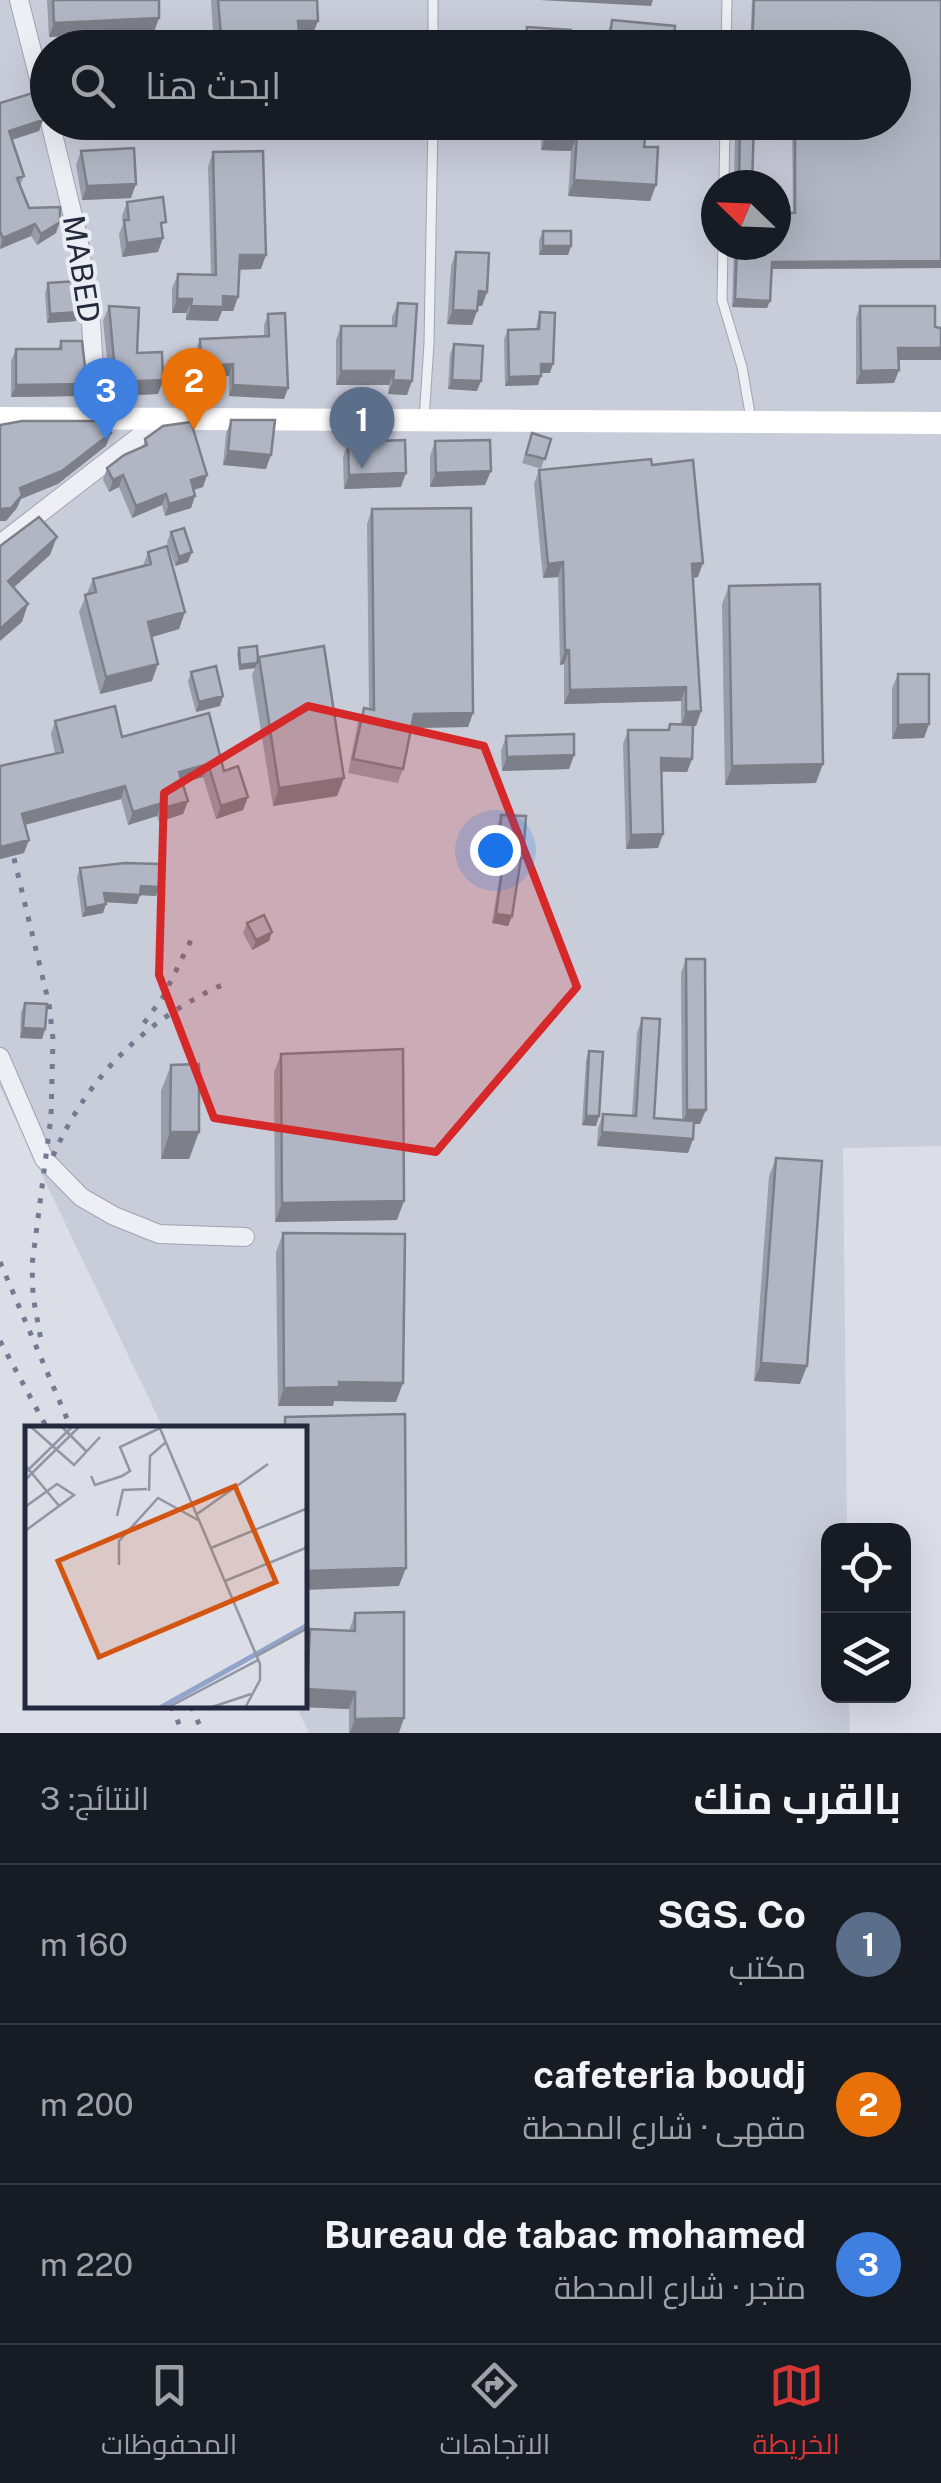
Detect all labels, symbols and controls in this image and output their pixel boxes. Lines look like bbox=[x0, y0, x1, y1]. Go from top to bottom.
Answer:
search box bbox=[30, 30, 911, 140]
icon: search bbox=[65, 58, 120, 113]
text: ابحث هنا bbox=[145, 63, 281, 108]
north arrow bbox=[701, 170, 791, 260]
street label: MABED bbox=[56, 213, 108, 325]
pin: 2 bbox=[162, 348, 226, 430]
pin: 3 bbox=[74, 358, 138, 440]
pin: 1 bbox=[330, 386, 394, 469]
your location bbox=[470, 825, 521, 876]
inset map bbox=[25, 1426, 308, 1708]
map controls bbox=[821, 1523, 911, 1703]
button: locate bbox=[821, 1523, 911, 1613]
button: layers bbox=[821, 1613, 911, 1703]
text: بالقرب منك bbox=[693, 1774, 901, 1823]
text: النتائج: 3 bbox=[40, 1780, 149, 1817]
text: SGS. Co bbox=[657, 1892, 806, 1937]
text: 160 m bbox=[40, 1926, 128, 1963]
text: 1 bbox=[862, 1926, 875, 1963]
text: مكتب bbox=[729, 1949, 806, 1986]
text: cafeteria boudj bbox=[533, 2052, 806, 2097]
text: 200 m bbox=[40, 2086, 134, 2123]
text: 2 bbox=[858, 2086, 879, 2123]
text: مقهى · شارع المحطة bbox=[522, 2109, 806, 2146]
text: Bureau de tabac mohamed bbox=[324, 2212, 806, 2257]
text: 220 m bbox=[40, 2246, 133, 2283]
text: 3 bbox=[858, 2246, 879, 2283]
text: متجر · شارع المحطة bbox=[554, 2269, 806, 2306]
tab: المحفوظات bbox=[101, 2358, 237, 2470]
tab: الاتجاهات bbox=[440, 2358, 550, 2470]
tab: الخريطة bbox=[753, 2358, 840, 2470]

